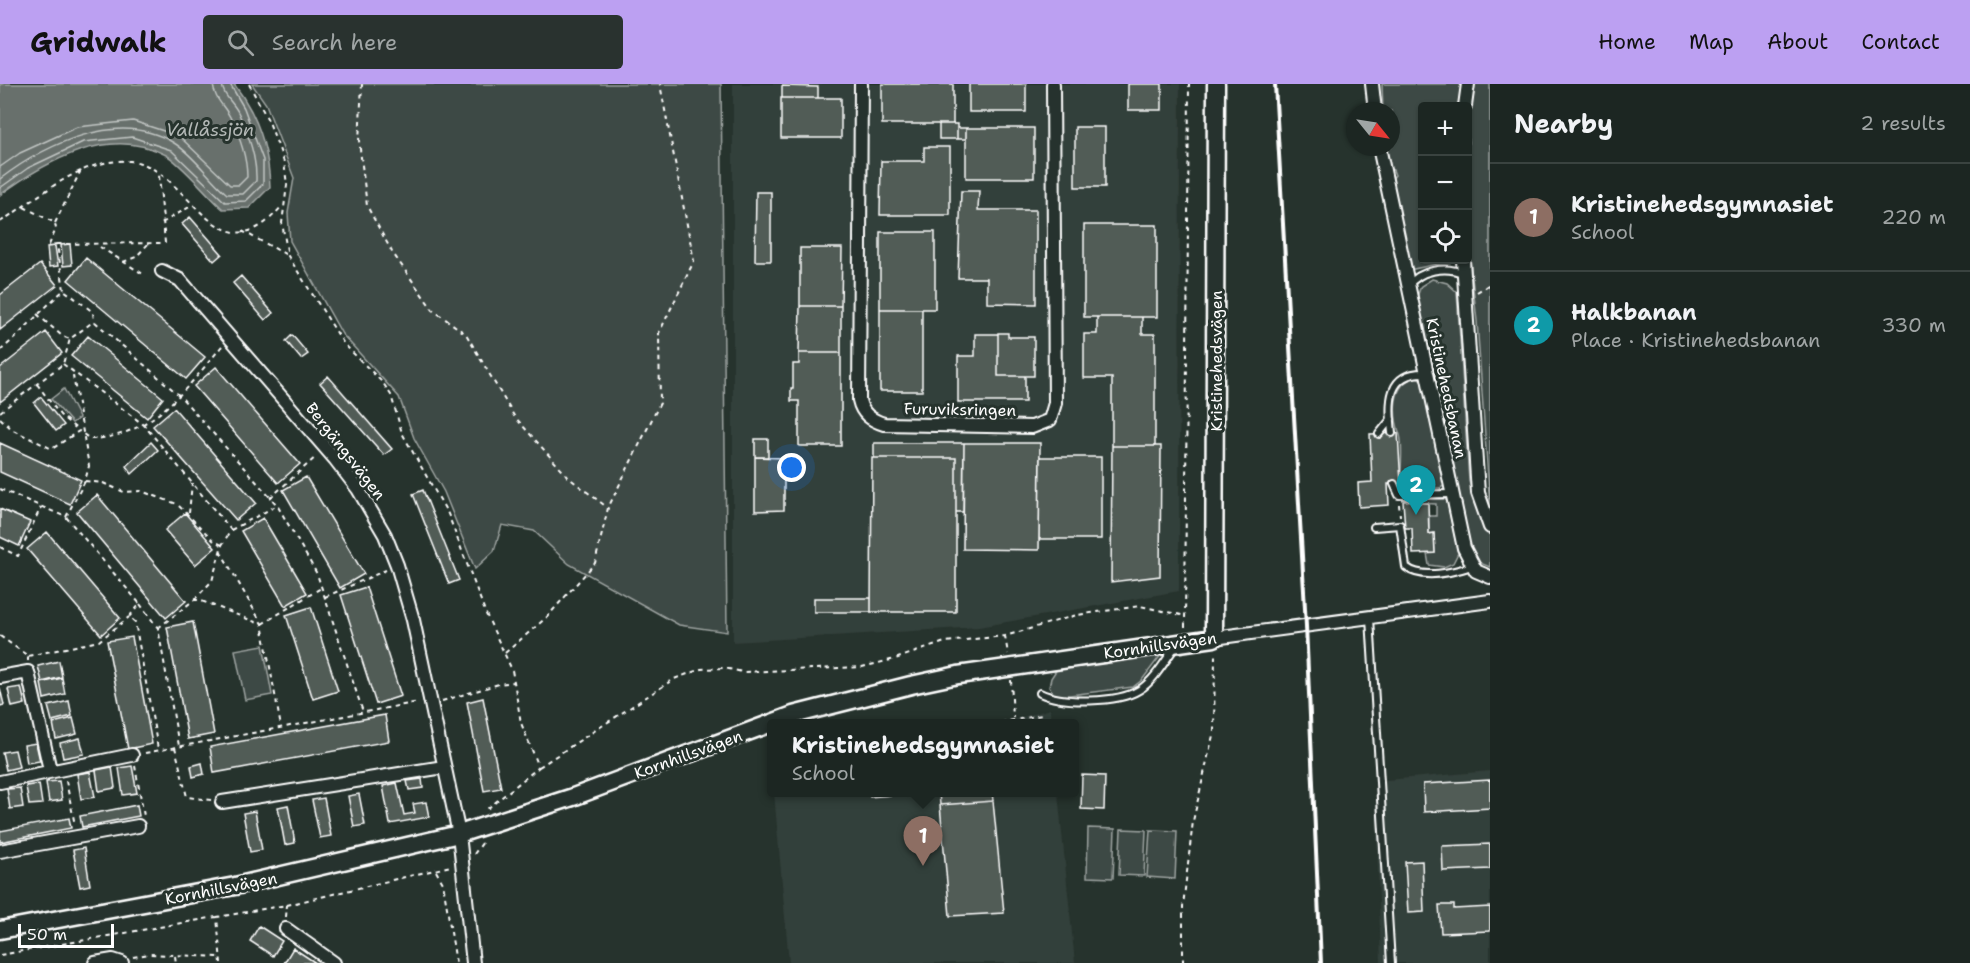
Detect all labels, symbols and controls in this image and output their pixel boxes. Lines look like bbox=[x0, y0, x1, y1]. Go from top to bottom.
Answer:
search box bbox=[203, 15, 623, 69]
text: Gridwalk bbox=[30, 23, 167, 61]
icon: search bbox=[224, 26, 257, 59]
text: Search here bbox=[272, 28, 398, 57]
text: Home bbox=[1598, 28, 1656, 56]
text: Map bbox=[1689, 28, 1734, 56]
text: About bbox=[1767, 28, 1828, 56]
text: Contact bbox=[1861, 28, 1940, 56]
north arrow bbox=[1346, 102, 1400, 156]
map controls bbox=[1418, 102, 1472, 264]
button: + bbox=[1418, 102, 1472, 156]
text: Nearby bbox=[1514, 106, 1613, 141]
text: 2 results bbox=[1860, 110, 1946, 136]
water label: Vallåssjön bbox=[166, 118, 254, 142]
button: − bbox=[1418, 156, 1472, 210]
text: Kristinehedsgymnasiet bbox=[1571, 190, 1834, 219]
text: 1 bbox=[1529, 204, 1538, 230]
text: 220 m bbox=[1882, 204, 1946, 230]
button: locate bbox=[1418, 210, 1472, 264]
text: School bbox=[1571, 219, 1634, 245]
street label: Kristinehedsvägen bbox=[1206, 290, 1227, 431]
text: Halkbanan bbox=[1571, 298, 1697, 327]
text: 2 bbox=[1527, 312, 1541, 338]
text: 330 m bbox=[1882, 312, 1946, 338]
street label: Kristinehedsbanan bbox=[1421, 316, 1472, 461]
text: Place · Kristinehedsbanan bbox=[1571, 327, 1820, 353]
street label: Bergängsvägen bbox=[301, 398, 390, 504]
street label: Furuviksringen bbox=[904, 398, 1017, 421]
your location bbox=[777, 453, 806, 482]
pin: 2 bbox=[1396, 466, 1436, 515]
street label: Kornhillsvägen bbox=[1102, 627, 1218, 664]
popup bbox=[767, 719, 1079, 797]
street label: Kornhillsvägen bbox=[631, 725, 745, 784]
text: Kristinehedsgymnasiet bbox=[792, 731, 1054, 760]
text: School bbox=[792, 760, 855, 786]
pin: 1 bbox=[904, 816, 942, 866]
street label: Kornhillsvägen bbox=[163, 867, 279, 910]
scale bar bbox=[18, 921, 114, 948]
text: 50 m bbox=[27, 924, 67, 945]

